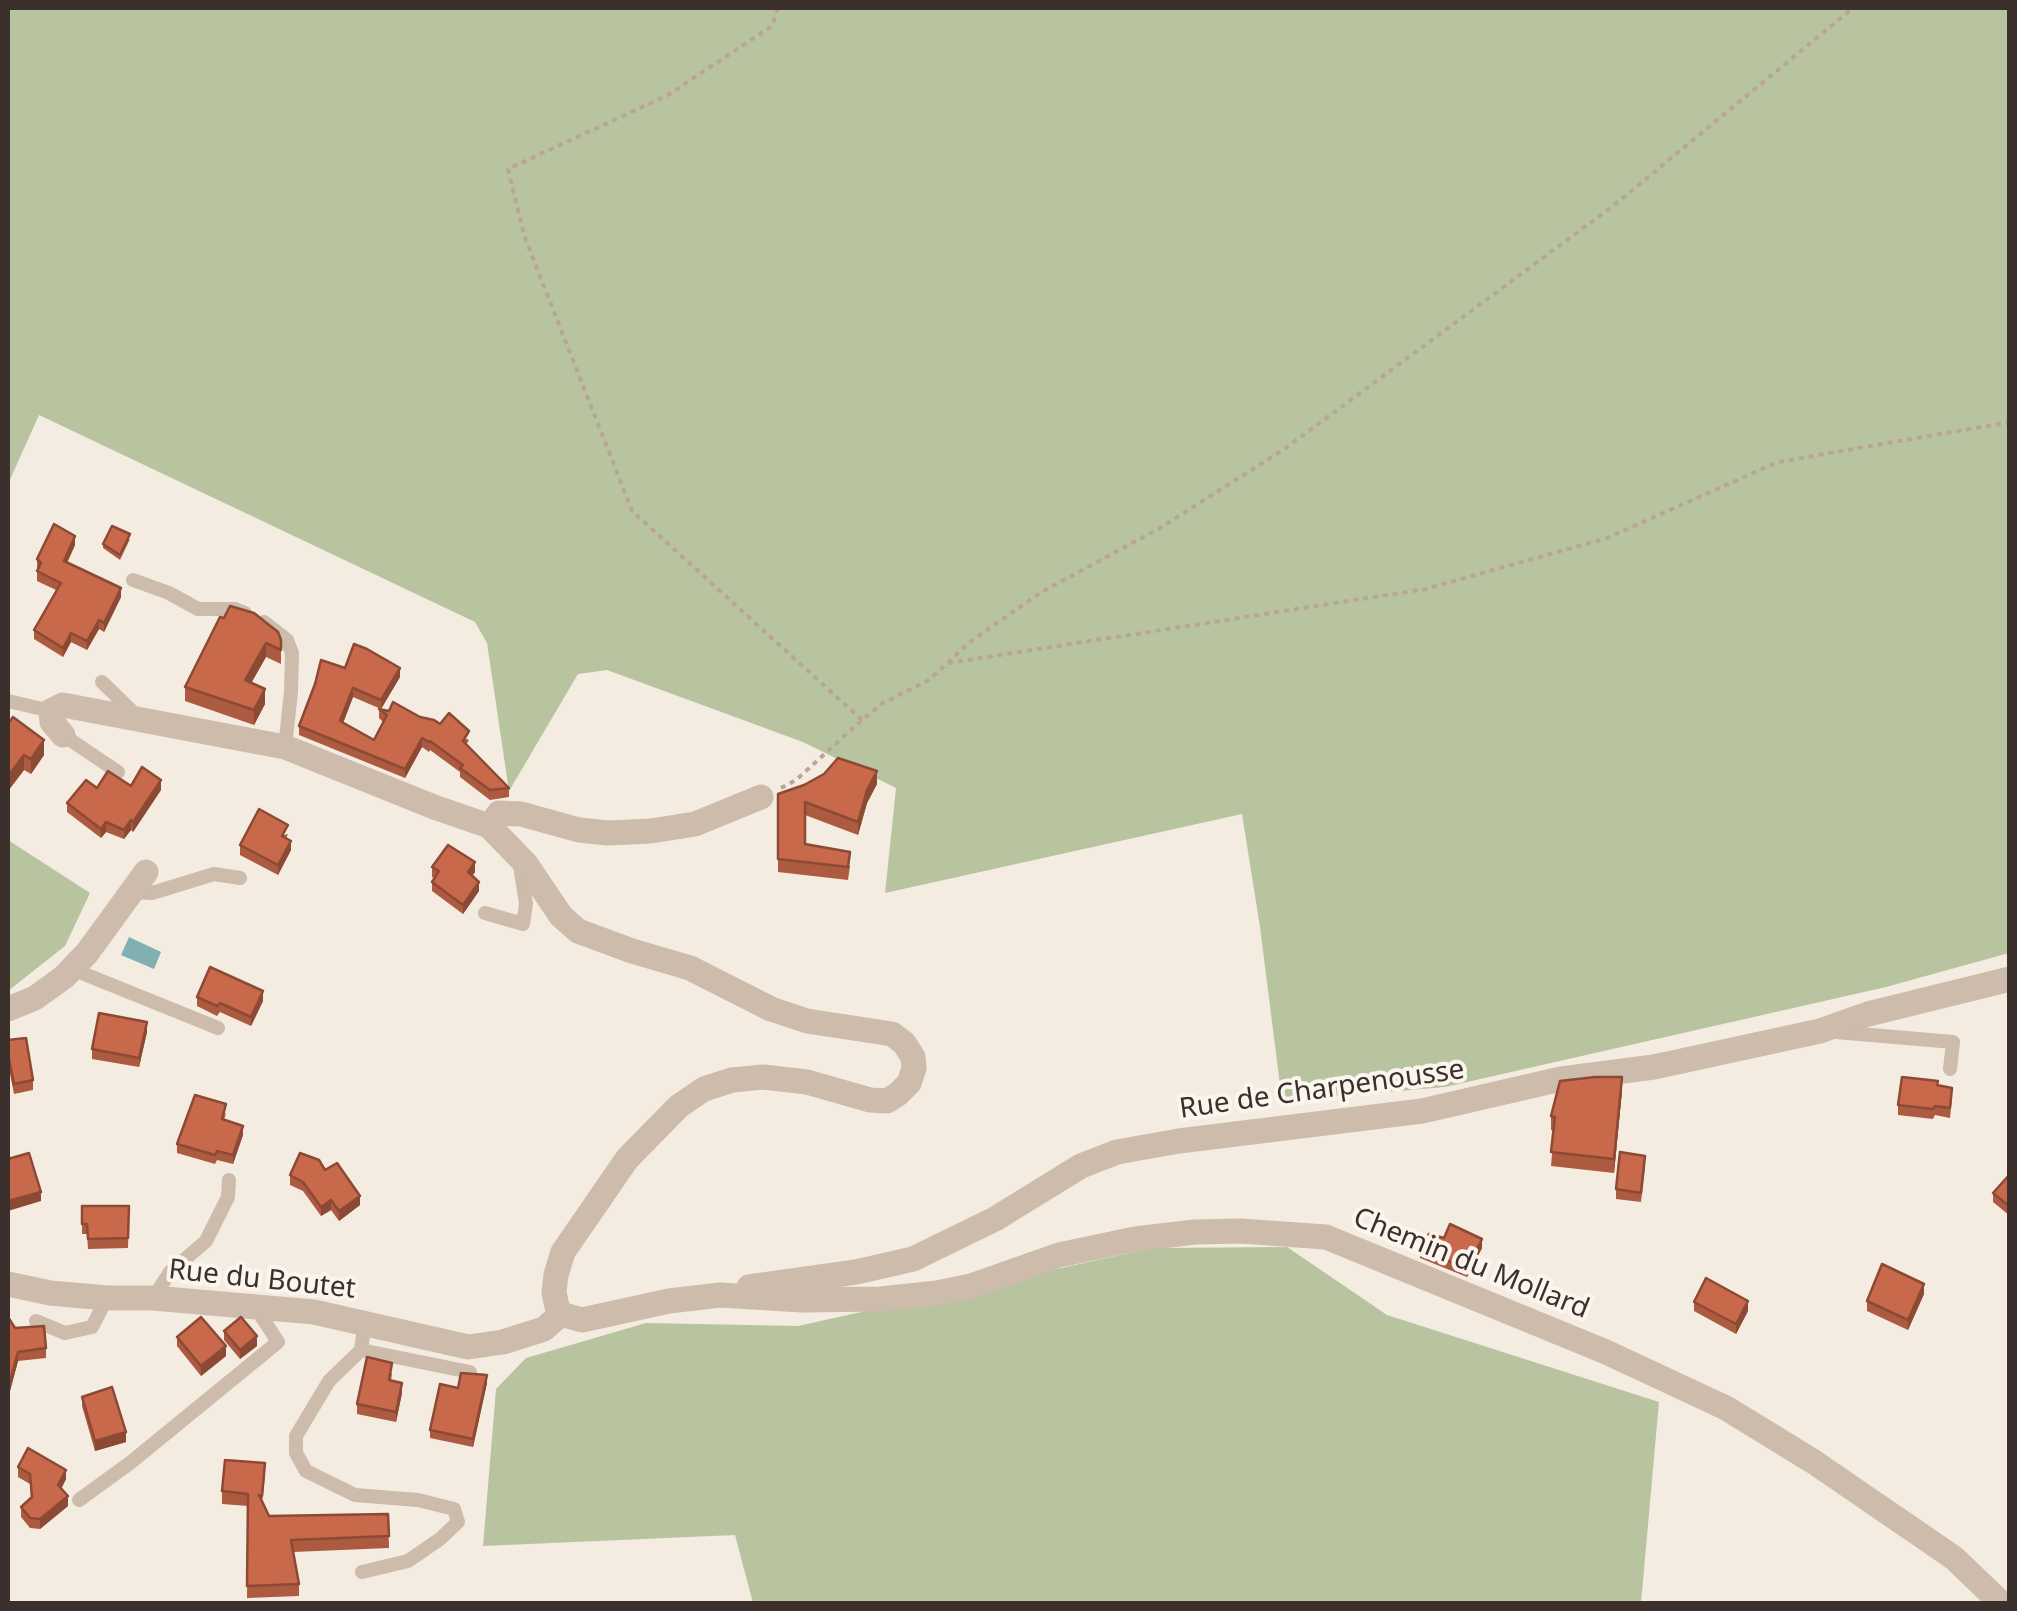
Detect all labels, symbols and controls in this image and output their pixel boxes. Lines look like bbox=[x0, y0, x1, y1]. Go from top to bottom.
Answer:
street label: Rue de Charpenousse bbox=[1177, 1053, 1467, 1127]
street label: Chemin du Mollard bbox=[1348, 1201, 1594, 1327]
street label: Rue du Boutet bbox=[167, 1253, 357, 1307]

